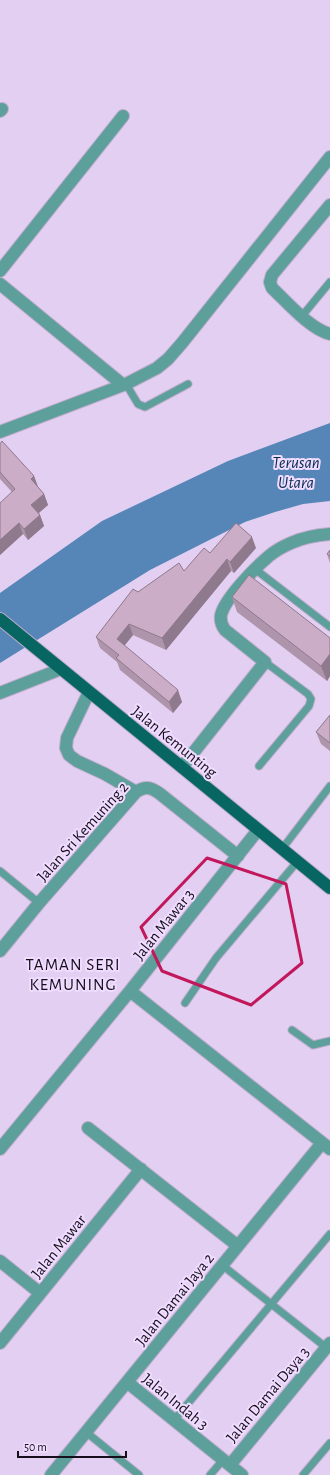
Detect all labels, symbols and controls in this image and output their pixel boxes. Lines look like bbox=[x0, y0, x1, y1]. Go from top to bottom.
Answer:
water label: Terusan Utara bbox=[272, 454, 320, 491]
street label: Jalan Kemunting bbox=[129, 703, 220, 781]
street label: Jalan Sri Kemuning 2 bbox=[34, 779, 131, 885]
street label: Jalan Mawar 3 bbox=[131, 886, 197, 963]
district label: TAMAN SERI KEMUNING bbox=[25, 956, 121, 993]
street label: Jalan Mawar bbox=[28, 1211, 90, 1281]
street label: Jalan Damai Jaya 2 bbox=[133, 1250, 218, 1350]
street label: Jalan Damai Daya 3 bbox=[223, 1344, 313, 1446]
street label: Jalan Indah 3 bbox=[139, 1370, 211, 1433]
scale bar bbox=[18, 1433, 126, 1459]
text: 50 m bbox=[24, 1441, 47, 1453]

